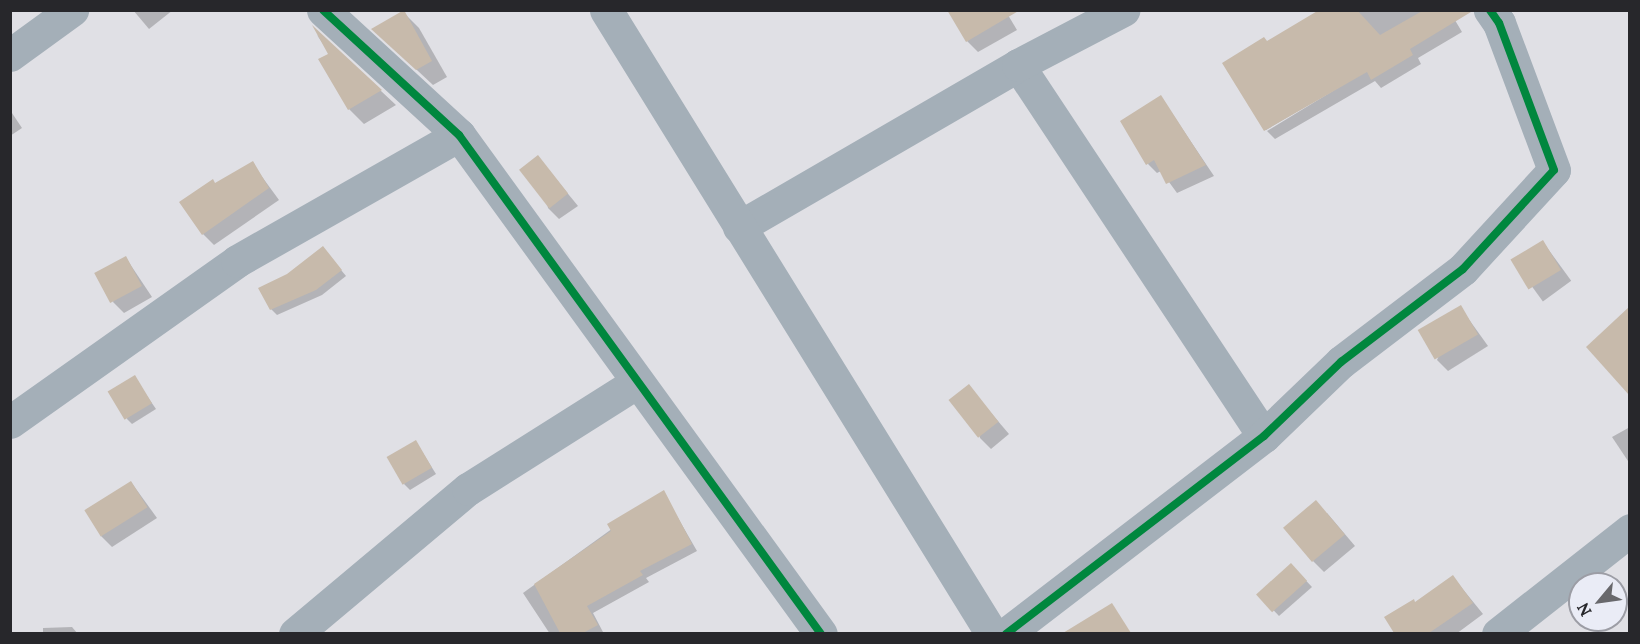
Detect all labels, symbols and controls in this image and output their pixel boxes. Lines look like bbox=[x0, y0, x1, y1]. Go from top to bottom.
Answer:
north arrow bbox=[1568, 572, 1628, 632]
text: N bbox=[1572, 599, 1596, 620]

